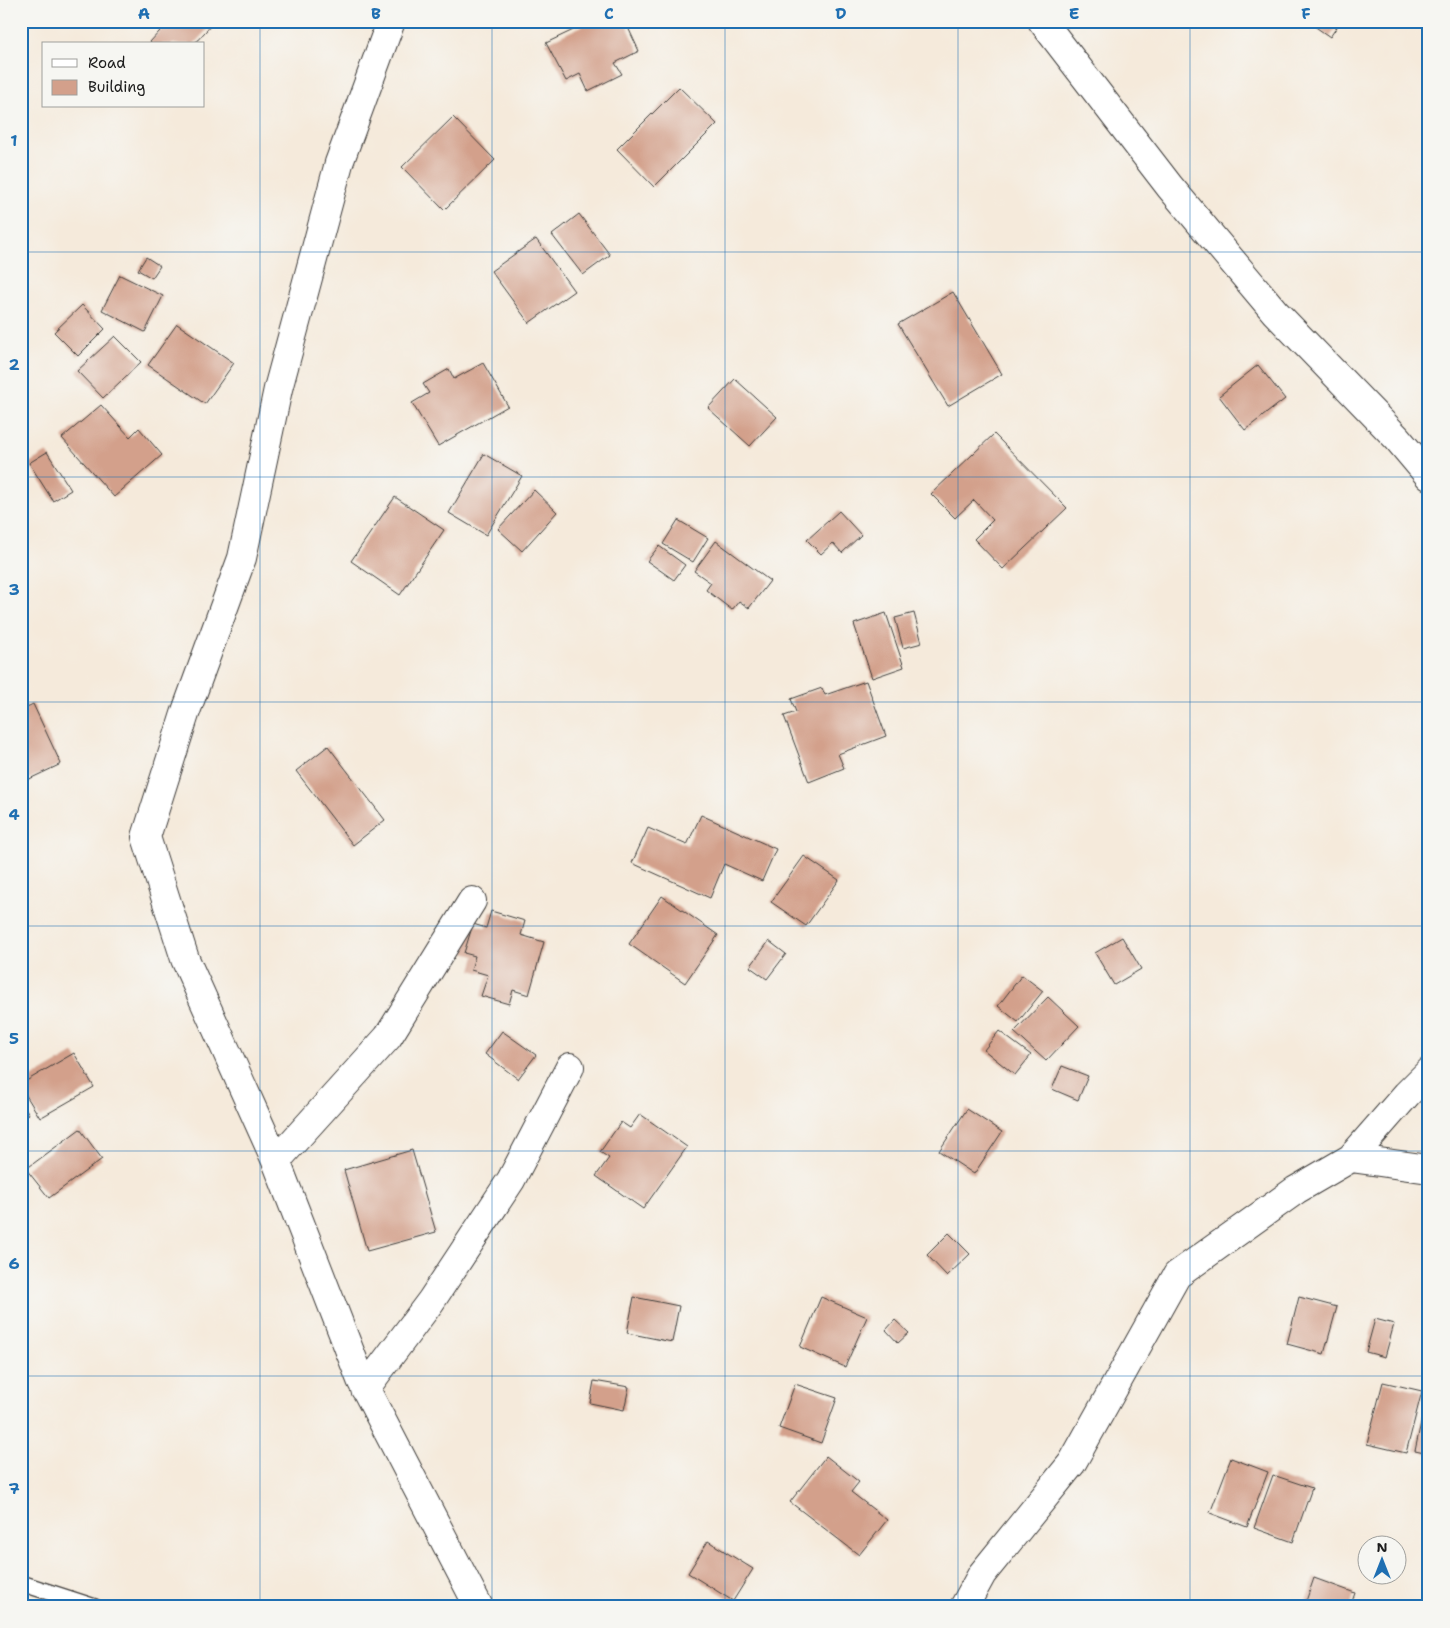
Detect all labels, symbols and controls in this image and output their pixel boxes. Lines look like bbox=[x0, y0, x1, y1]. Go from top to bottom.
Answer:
text: A bbox=[138, 3, 150, 24]
text: B bbox=[371, 3, 381, 24]
text: C bbox=[604, 3, 614, 24]
text: D bbox=[835, 3, 847, 24]
text: E bbox=[1069, 3, 1079, 24]
text: F bbox=[1301, 3, 1311, 24]
legend bbox=[42, 42, 205, 108]
text: Road bbox=[88, 53, 126, 73]
text: Building bbox=[88, 77, 145, 97]
text: 1 bbox=[10, 130, 18, 151]
text: 2 bbox=[8, 354, 20, 375]
text: 3 bbox=[8, 579, 20, 600]
text: 4 bbox=[8, 804, 20, 825]
text: 5 bbox=[9, 1028, 19, 1049]
text: 6 bbox=[8, 1253, 20, 1274]
text: 7 bbox=[8, 1478, 20, 1499]
north arrow bbox=[1358, 1536, 1408, 1586]
text: N bbox=[1376, 1538, 1388, 1556]

